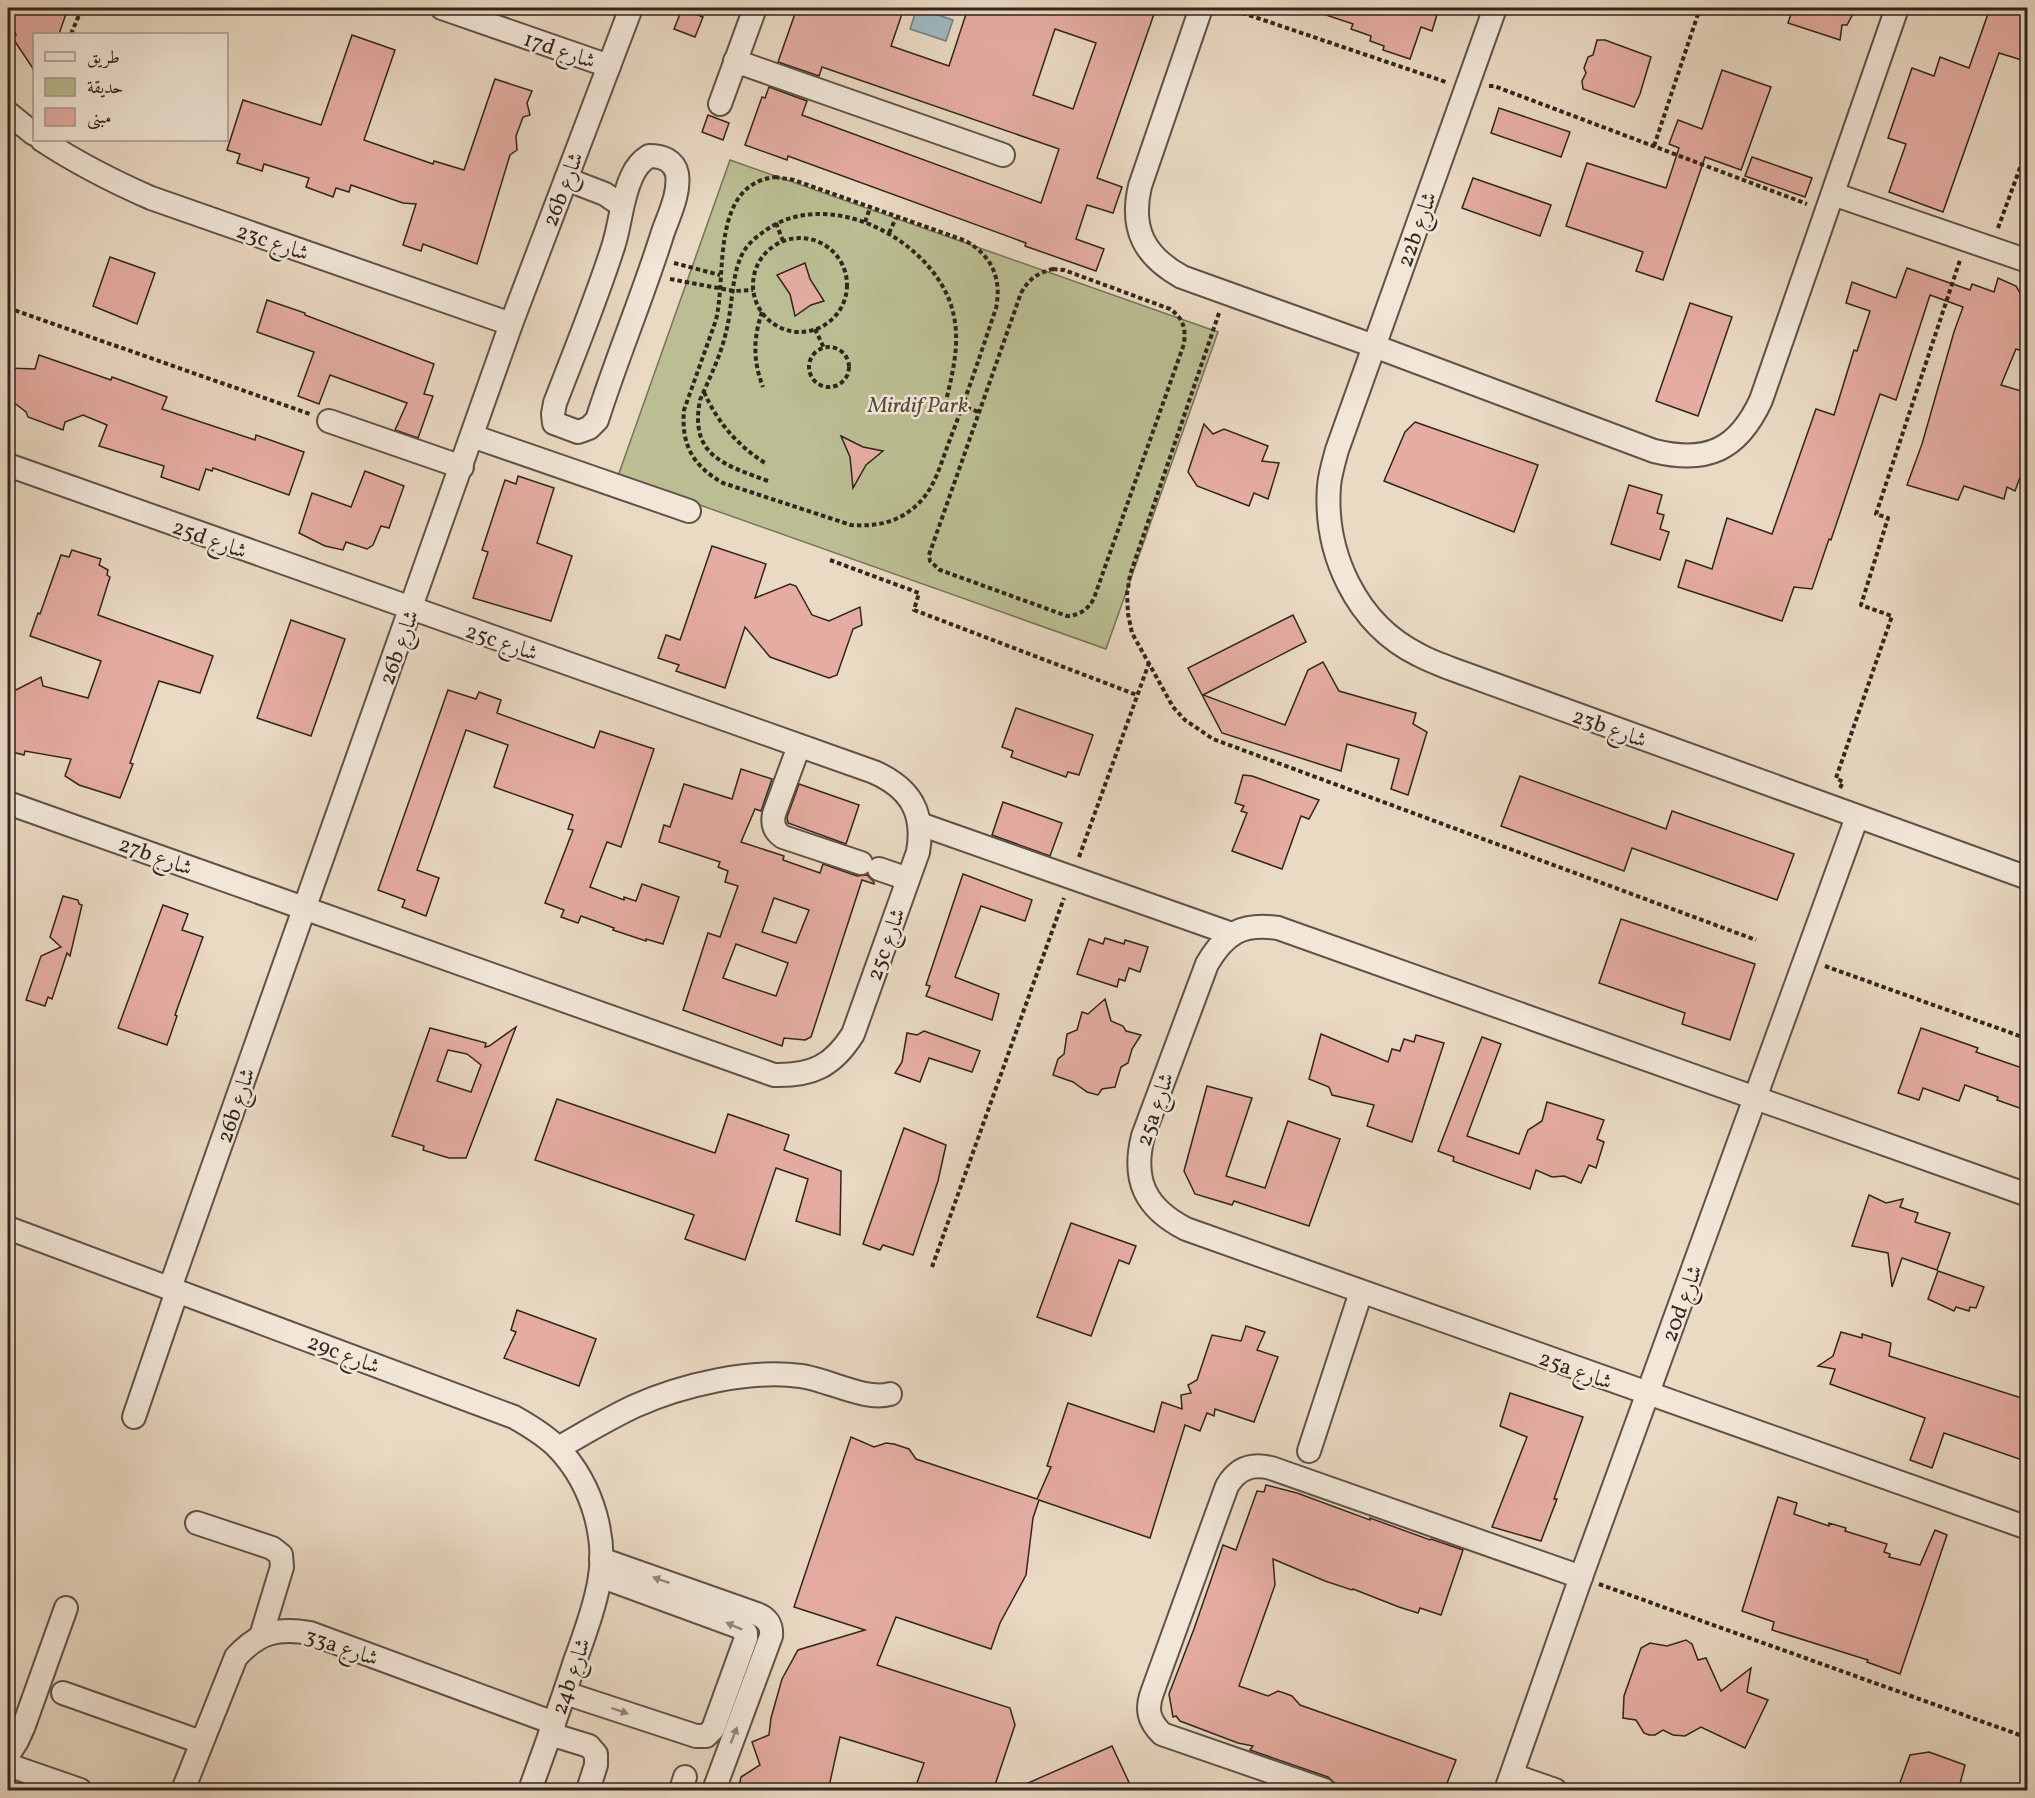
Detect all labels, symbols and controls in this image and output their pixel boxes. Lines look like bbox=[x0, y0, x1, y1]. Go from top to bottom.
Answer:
street label: 17d شارع bbox=[519, 25, 599, 79]
legend bbox=[33, 33, 228, 141]
text: طريق bbox=[87, 46, 120, 71]
text: حديقة bbox=[87, 76, 123, 101]
text: مبنى bbox=[87, 106, 112, 131]
street label: 26b شارع bbox=[536, 148, 594, 232]
street label: 22b شارع bbox=[1390, 188, 1447, 272]
street label: 23c شارع bbox=[231, 217, 313, 271]
park label: Mirdif Park bbox=[867, 391, 968, 422]
street label: 25d شارع bbox=[167, 513, 251, 569]
street label: 26b شارع bbox=[373, 606, 429, 690]
street label: 25c شارع bbox=[460, 617, 542, 671]
street label: 23b شارع bbox=[1567, 702, 1651, 758]
street label: 27b شارع bbox=[114, 830, 196, 886]
street label: 25c شارع bbox=[860, 904, 916, 986]
street label: 26b شارع bbox=[210, 1064, 266, 1148]
street label: 25a شارع bbox=[1129, 1069, 1184, 1151]
street label: 20d شارع bbox=[1655, 1261, 1713, 1347]
street label: 29c شارع bbox=[302, 1327, 384, 1384]
street label: 25a شارع bbox=[1534, 1344, 1616, 1400]
one-way arrow bbox=[652, 1575, 670, 1585]
street label: 33a شارع bbox=[300, 1621, 382, 1676]
one-way arrow bbox=[724, 1621, 742, 1631]
street label: 24b شارع bbox=[545, 1634, 601, 1720]
one-way arrow bbox=[611, 1707, 629, 1716]
one-way arrow bbox=[729, 1726, 739, 1744]

